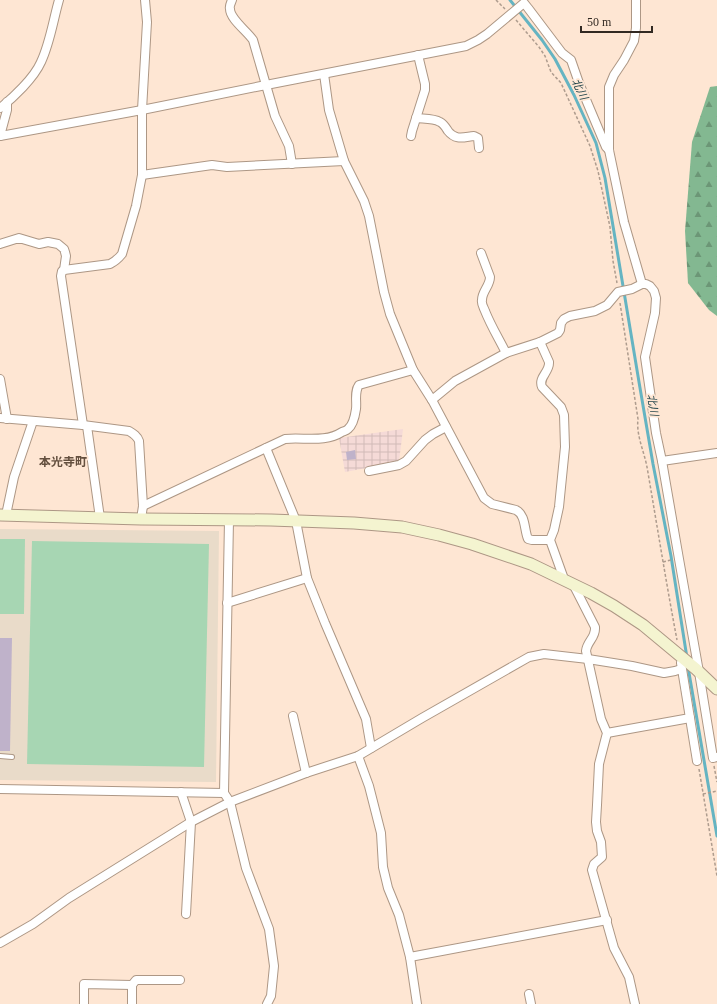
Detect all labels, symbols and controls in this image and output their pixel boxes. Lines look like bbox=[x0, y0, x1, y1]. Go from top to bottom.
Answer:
scale bar bbox=[581, 8, 652, 34]
text: 50 m bbox=[587, 15, 612, 29]
water label: 北川 bbox=[570, 76, 591, 102]
water label: 北川 bbox=[645, 393, 661, 418]
district label: 本光寺町 bbox=[39, 455, 87, 469]

